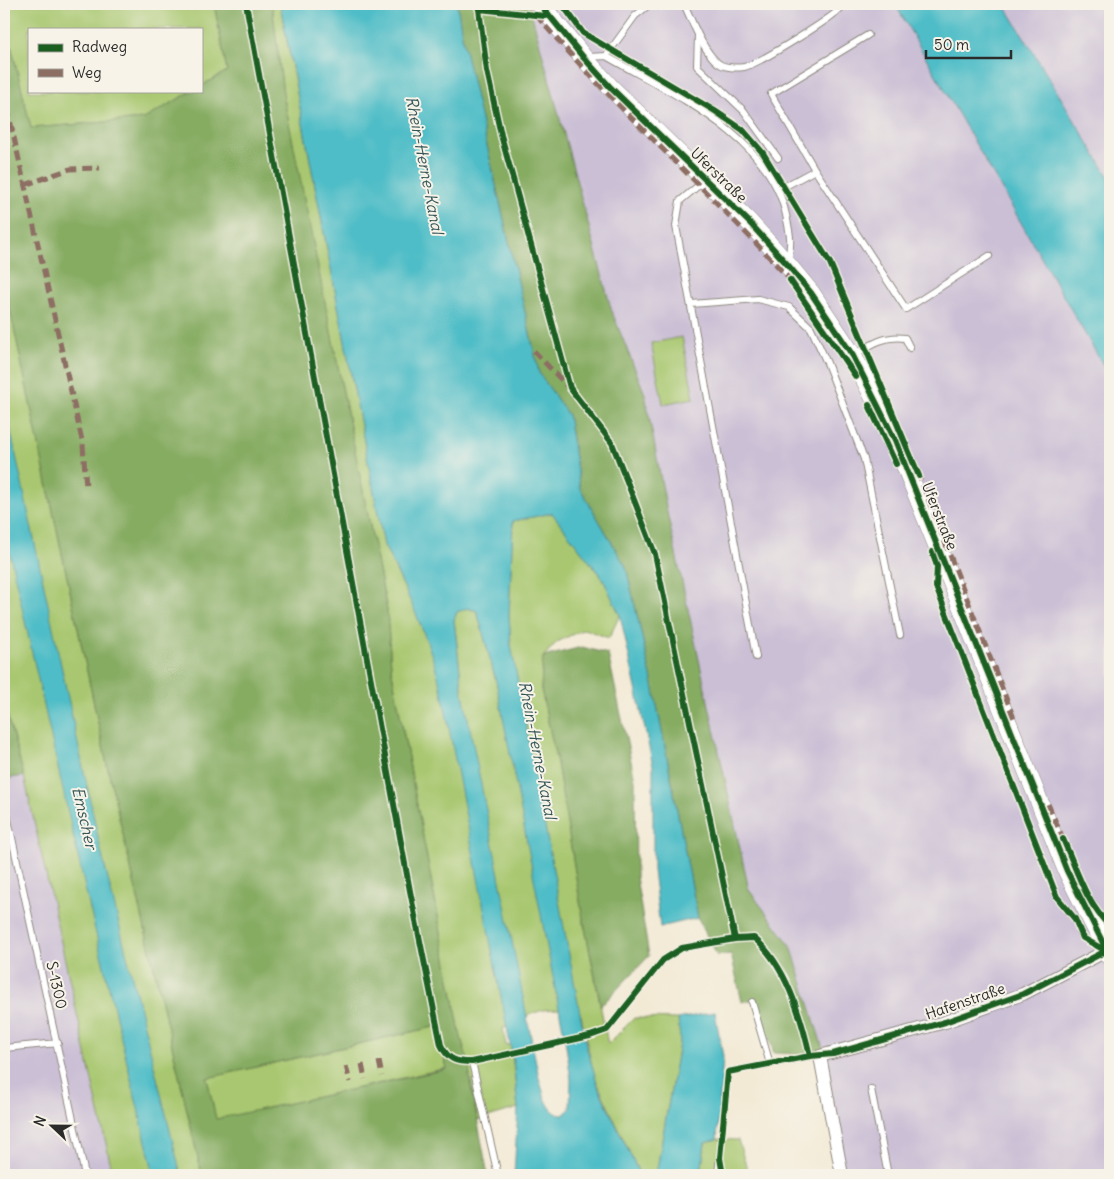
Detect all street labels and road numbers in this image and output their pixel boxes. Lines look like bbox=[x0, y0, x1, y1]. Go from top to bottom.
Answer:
street label: Uferstraße bbox=[687, 143, 751, 207]
street label: Uferstraße bbox=[918, 479, 962, 553]
street label: S-1300 bbox=[42, 959, 72, 1011]
street label: Hafenstraße bbox=[923, 978, 1007, 1024]

